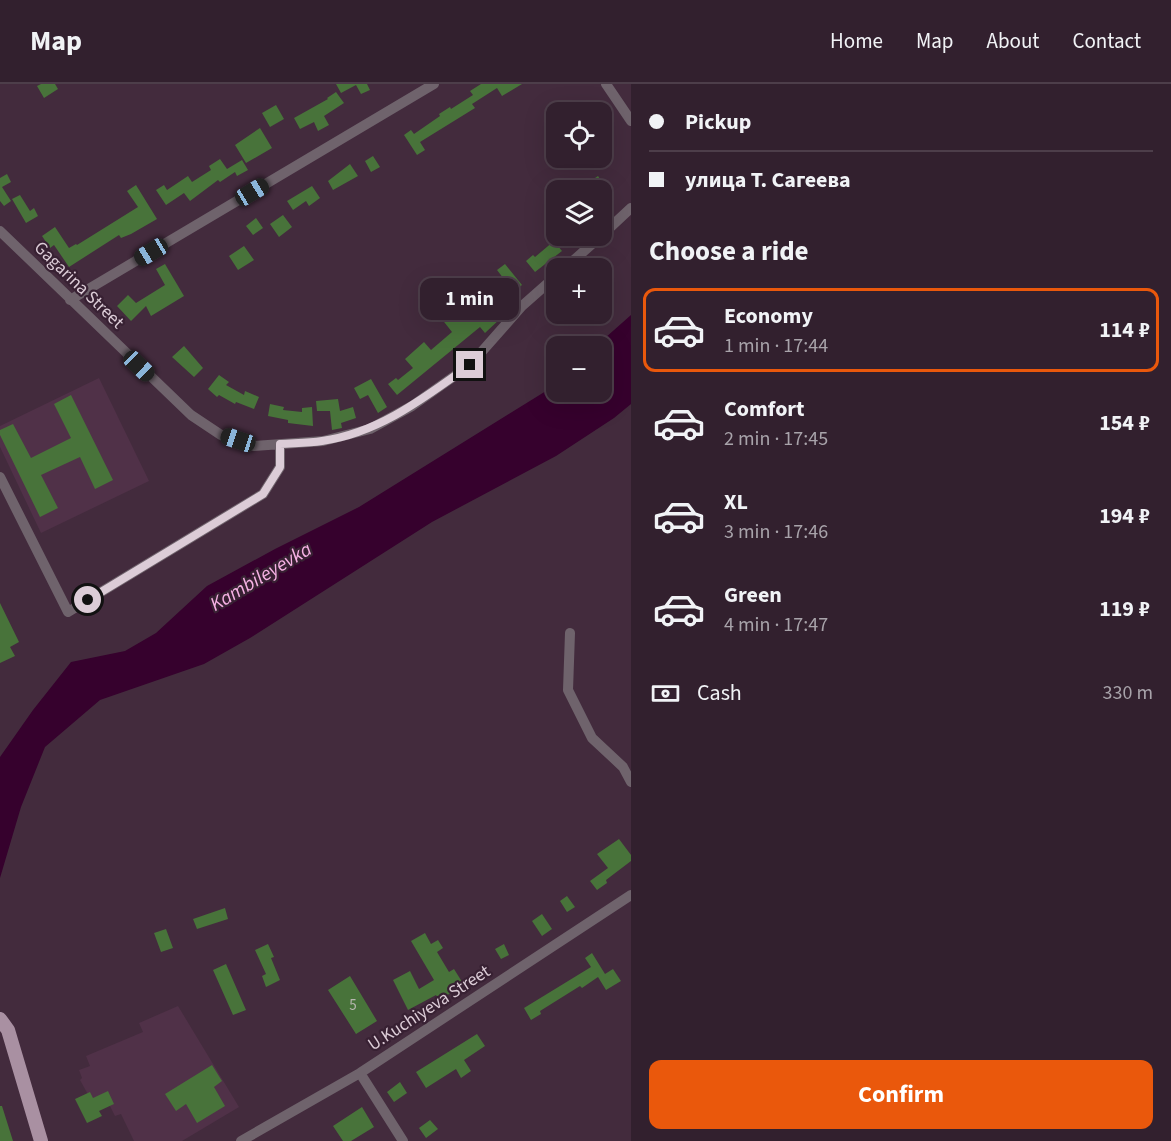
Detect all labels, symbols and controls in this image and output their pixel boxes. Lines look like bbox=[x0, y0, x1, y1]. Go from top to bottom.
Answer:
text: Map bbox=[30, 21, 82, 61]
text: Home bbox=[830, 26, 883, 56]
text: Map bbox=[916, 26, 954, 56]
text: About bbox=[987, 26, 1039, 56]
text: Contact bbox=[1072, 26, 1141, 56]
map controls bbox=[546, 102, 612, 402]
button: locate bbox=[546, 102, 612, 168]
text: Pickup bbox=[685, 106, 751, 138]
text: улица Т. Сагеева bbox=[685, 164, 851, 196]
car bbox=[232, 175, 272, 209]
button: layers bbox=[546, 180, 612, 246]
text: Choose a ride bbox=[649, 232, 809, 271]
car bbox=[131, 235, 171, 269]
street label: Gagarina Street bbox=[28, 236, 130, 334]
button: + bbox=[546, 258, 612, 324]
callout: 1 min bbox=[420, 278, 520, 320]
text: 1 min bbox=[445, 285, 494, 313]
text: Economy bbox=[724, 300, 813, 332]
icon: car bbox=[652, 303, 706, 357]
text: 114 ₽ bbox=[1099, 314, 1150, 346]
text: 1 min · 17:44 bbox=[724, 332, 828, 360]
button: − bbox=[546, 336, 612, 402]
car bbox=[120, 347, 158, 385]
route end bbox=[456, 351, 483, 378]
text: Comfort bbox=[724, 393, 805, 425]
icon: car bbox=[652, 396, 706, 450]
text: 154 ₽ bbox=[1099, 407, 1150, 439]
text: 2 min · 17:45 bbox=[724, 425, 828, 453]
car bbox=[218, 426, 258, 454]
text: XL bbox=[724, 486, 748, 518]
icon: car bbox=[652, 489, 706, 543]
text: 194 ₽ bbox=[1099, 500, 1150, 532]
text: 3 min · 17:46 bbox=[724, 518, 828, 546]
water label: Kambileyevka bbox=[205, 535, 318, 618]
text: Green bbox=[724, 579, 782, 611]
icon: car bbox=[652, 582, 706, 636]
route start bbox=[74, 586, 101, 613]
text: 119 ₽ bbox=[1099, 593, 1150, 625]
text: 4 min · 17:47 bbox=[724, 611, 828, 639]
icon: cash bbox=[649, 677, 682, 710]
text: Cash bbox=[697, 677, 742, 709]
text: 330 m bbox=[1103, 679, 1153, 707]
street label: U.Kuchiyeva Street bbox=[363, 959, 495, 1057]
house number: 5 bbox=[349, 995, 357, 1016]
button: Confirm bbox=[649, 1060, 1153, 1129]

